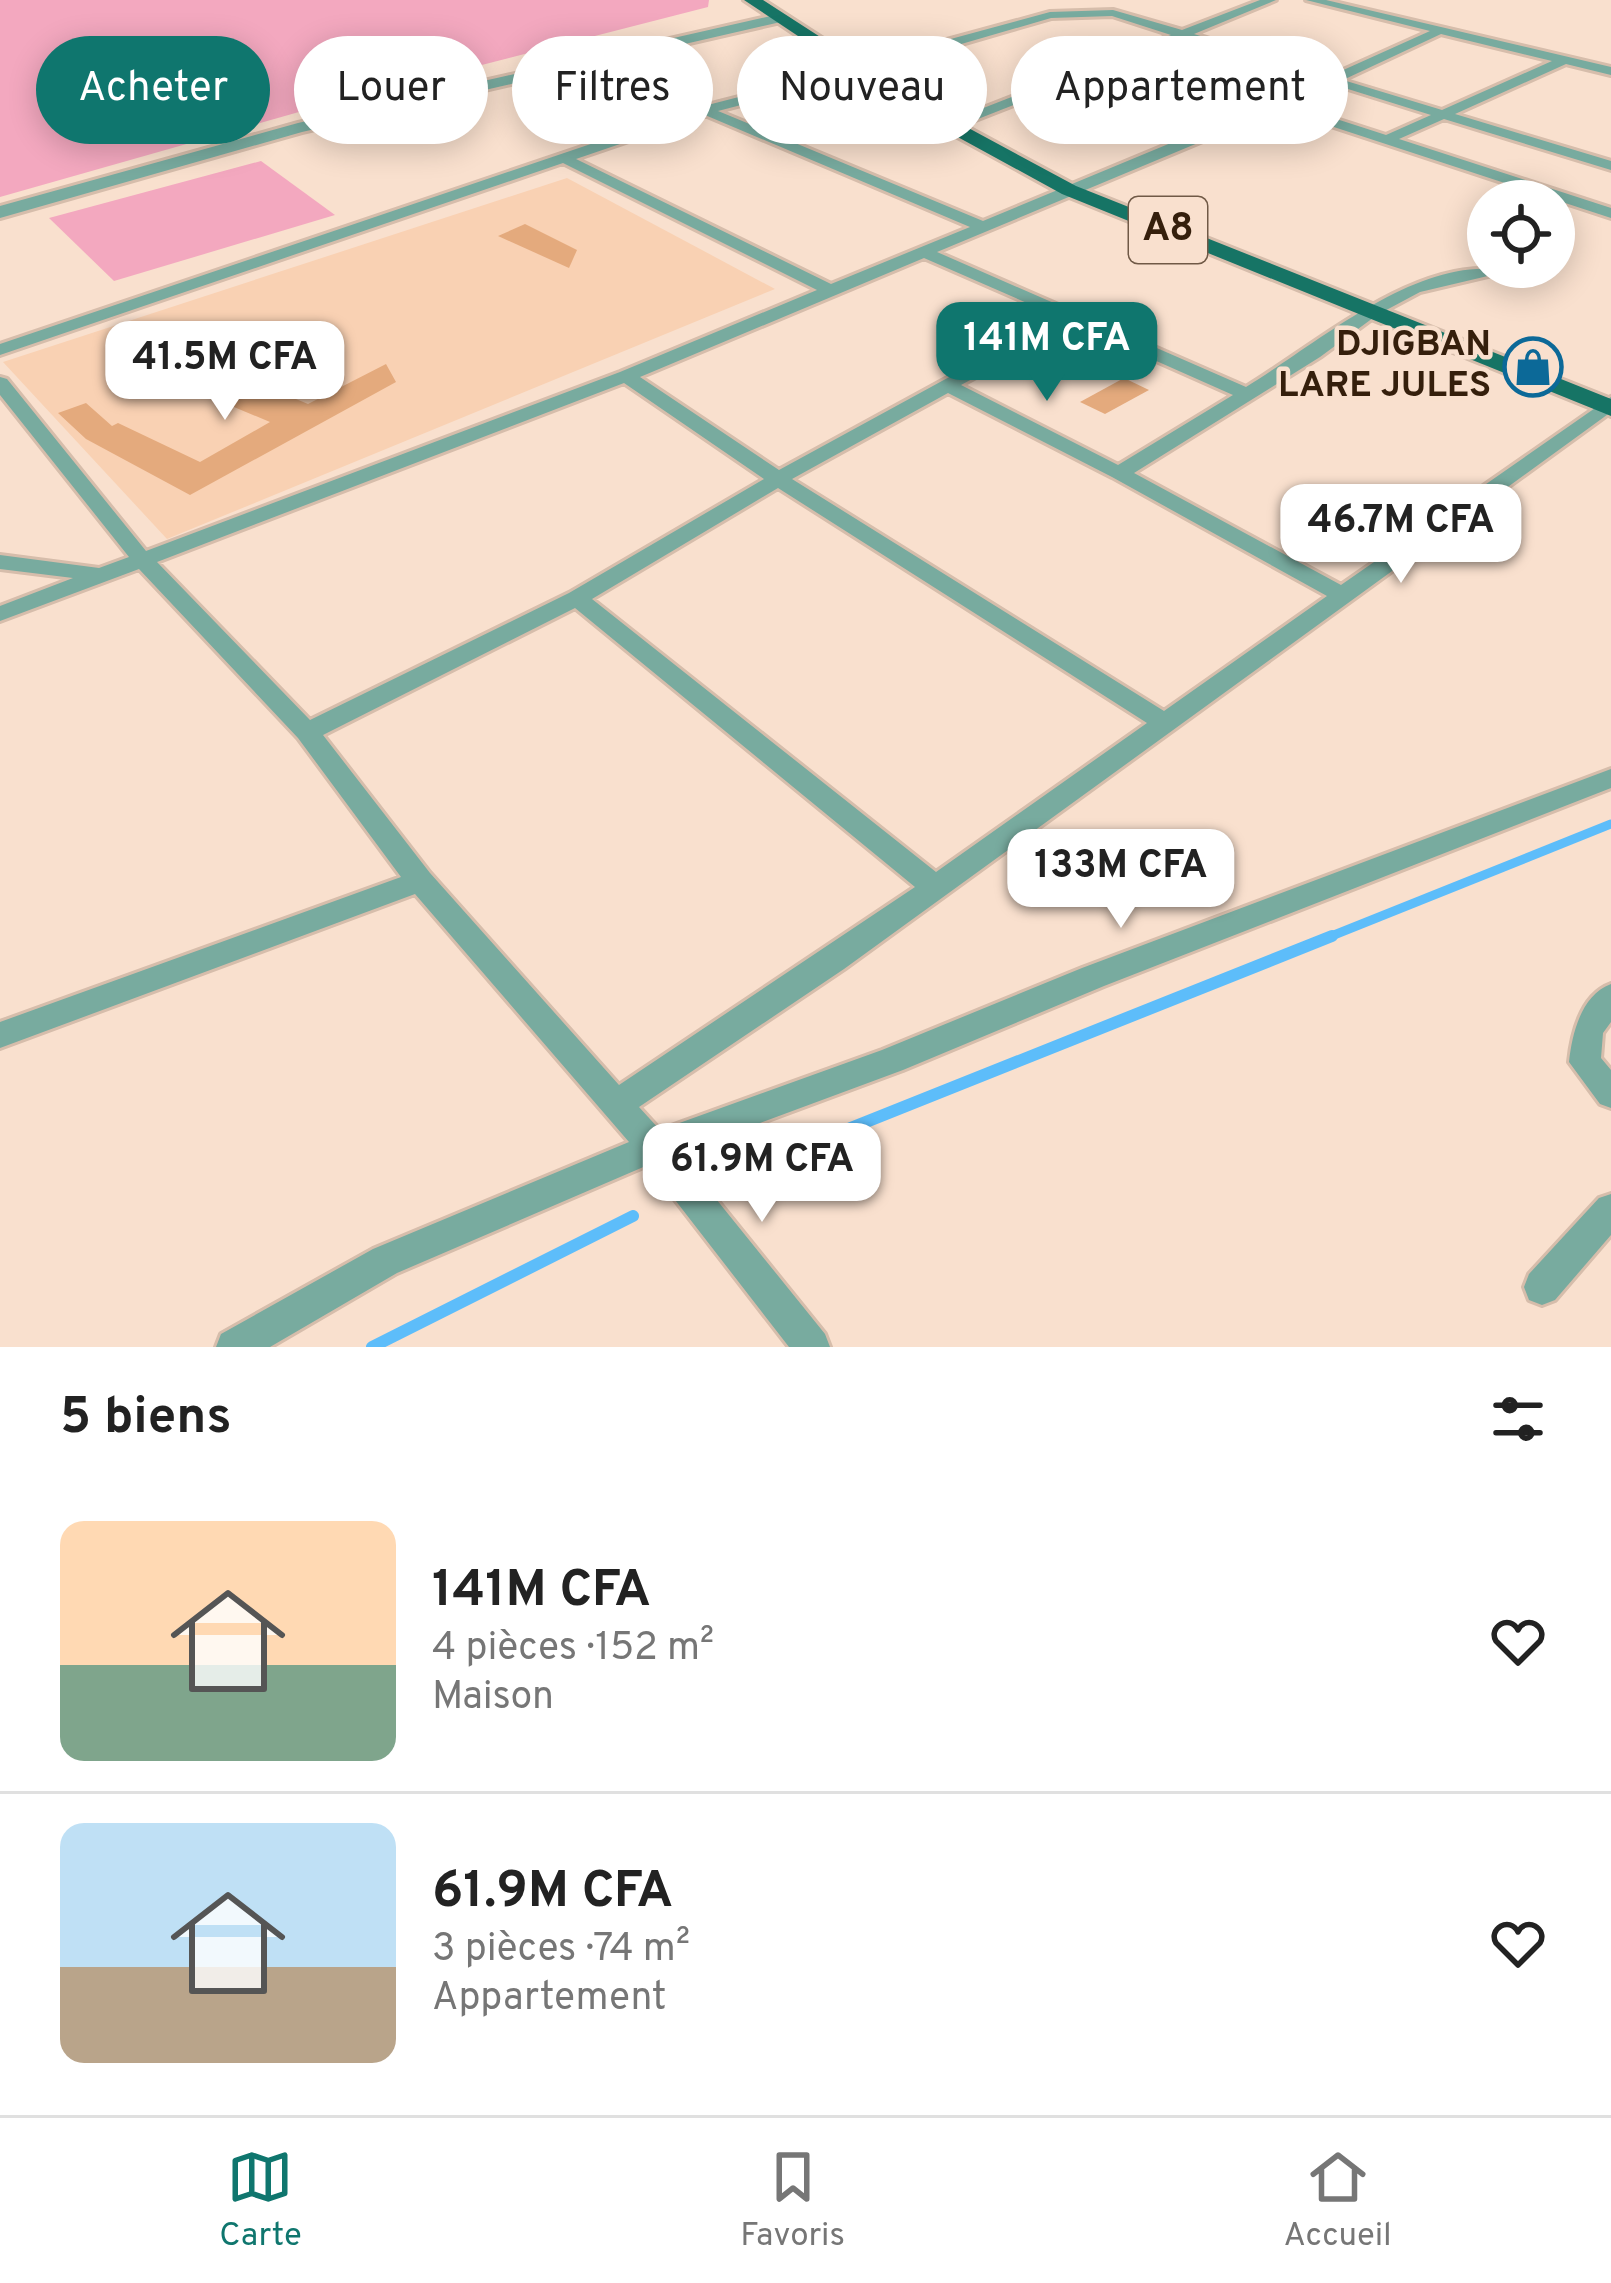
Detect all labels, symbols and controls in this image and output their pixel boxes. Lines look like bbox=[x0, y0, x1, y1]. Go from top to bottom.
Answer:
chip: Acheter bbox=[36, 36, 270, 144]
chip: Louer bbox=[294, 36, 488, 144]
chip: Filtres bbox=[512, 36, 713, 144]
chip: Nouveau bbox=[737, 36, 987, 144]
chip: Appartement bbox=[1011, 36, 1348, 144]
map controls bbox=[1467, 180, 1575, 288]
button: locate bbox=[1467, 180, 1575, 288]
road number: A8 bbox=[1129, 197, 1207, 263]
pin: 141M CFA bbox=[923, 302, 1171, 404]
text: 141M CFA bbox=[963, 316, 1131, 365]
pin: 41.5M CFA bbox=[88, 321, 362, 423]
place label: DJIGBAN LARE JULES bbox=[1278, 323, 1491, 410]
text: 41.5M CFA bbox=[132, 335, 318, 384]
shop icon: DJIGBAN LARE JULES bbox=[1502, 336, 1564, 398]
pin: 46.7M CFA bbox=[1264, 484, 1538, 586]
text: 46.7M CFA bbox=[1307, 498, 1495, 547]
pin: 133M CFA bbox=[997, 829, 1245, 931]
text: 133M CFA bbox=[1034, 843, 1208, 892]
pin: 61.9M CFA bbox=[625, 1123, 899, 1225]
text: 61.9M CFA bbox=[670, 1137, 854, 1186]
icon: filters bbox=[1485, 1386, 1551, 1452]
text: 5 biens bbox=[60, 1387, 232, 1452]
text: 141M CFA bbox=[432, 1560, 651, 1625]
icon: home bbox=[156, 1569, 300, 1713]
icon: heart bbox=[1485, 1608, 1551, 1674]
text: 4 pièces · 152 m² bbox=[432, 1625, 714, 1674]
text: Maison bbox=[432, 1674, 554, 1723]
text: 61.9M CFA bbox=[432, 1861, 673, 1926]
icon: home bbox=[156, 1871, 300, 2015]
icon: heart bbox=[1485, 1910, 1551, 1976]
text: 3 pièces · 74 m² bbox=[432, 1926, 690, 1975]
text: Appartement bbox=[432, 1975, 667, 2024]
tab: Carte bbox=[219, 2144, 302, 2258]
tab: Favoris bbox=[740, 2144, 845, 2258]
tab: Accueil bbox=[1284, 2144, 1392, 2258]

